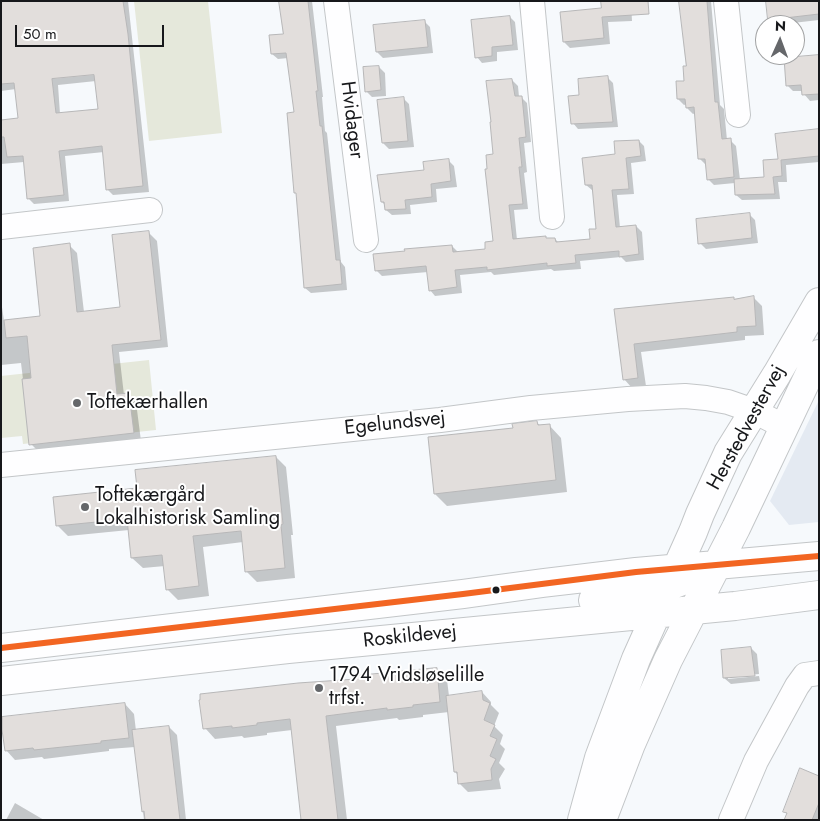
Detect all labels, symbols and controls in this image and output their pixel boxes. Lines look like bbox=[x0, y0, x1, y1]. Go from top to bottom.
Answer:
scale bar bbox=[18, 15, 166, 47]
north arrow bbox=[755, 15, 805, 65]
text: N bbox=[775, 16, 786, 36]
text: 50 m bbox=[23, 23, 57, 45]
street label: Hvidager bbox=[334, 80, 368, 160]
street label: Herstedvestervej bbox=[703, 361, 791, 495]
place label: Toftekærhallen bbox=[87, 391, 208, 415]
marker: Toftekærhallen bbox=[71, 397, 83, 409]
street label: Egelundsvej bbox=[343, 407, 447, 441]
place label: Toftekærgård Lokalhistorisk Samling bbox=[95, 484, 280, 531]
marker: Toftekærgård Lokalhistorisk Samling bbox=[79, 501, 91, 513]
unlabelled marker bbox=[491, 585, 501, 595]
street label: Roskildevej bbox=[362, 620, 458, 654]
place label: 1794 Vridsløselille trfst. bbox=[329, 664, 484, 711]
marker: 1794 Vridsløselille trfst. bbox=[313, 682, 325, 694]

